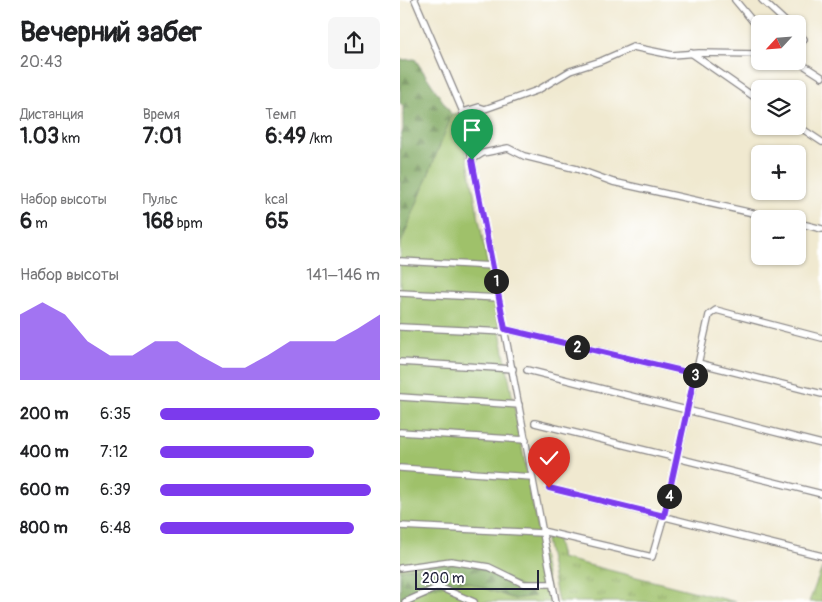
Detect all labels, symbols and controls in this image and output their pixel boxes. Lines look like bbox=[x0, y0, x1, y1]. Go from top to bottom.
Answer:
text: Вечерний забег bbox=[20, 15, 202, 50]
north arrow bbox=[751, 15, 806, 70]
map controls bbox=[751, 15, 806, 265]
button: share bbox=[328, 17, 380, 69]
text: 20:43 bbox=[20, 52, 62, 72]
button: layers bbox=[751, 80, 806, 135]
text: Дистанция bbox=[20, 106, 84, 123]
text: Время bbox=[143, 106, 180, 123]
text: Темп bbox=[265, 106, 296, 123]
pin bbox=[451, 109, 493, 160]
icon: arrive bbox=[458, 116, 486, 144]
text: 1.03 bbox=[20, 123, 59, 150]
text: 7:01 bbox=[143, 123, 182, 150]
text: 6:49 bbox=[265, 123, 306, 150]
text: km bbox=[59, 130, 80, 147]
text: /km bbox=[306, 130, 333, 147]
button: + bbox=[751, 145, 806, 200]
text: Набор высоты bbox=[20, 191, 107, 208]
text: Пульс bbox=[143, 191, 178, 208]
text: kcal bbox=[265, 191, 288, 208]
text: 6 bbox=[20, 208, 32, 235]
text: 168 bbox=[143, 208, 174, 235]
text: 65 bbox=[265, 208, 289, 235]
button: − bbox=[751, 210, 806, 265]
text: m bbox=[32, 215, 48, 232]
text: bpm bbox=[174, 215, 203, 232]
text: Набор высоты bbox=[20, 265, 119, 285]
text: 141–146 m bbox=[306, 265, 380, 285]
pin: 1 bbox=[484, 268, 508, 294]
text: 1 bbox=[494, 273, 499, 290]
pin: 2 bbox=[564, 334, 590, 360]
text: 2 bbox=[574, 339, 581, 356]
pin: 3 bbox=[682, 362, 708, 388]
text: 3 bbox=[692, 367, 699, 384]
text: 200 m bbox=[20, 404, 68, 424]
text: 6:35 bbox=[100, 404, 131, 424]
pin bbox=[528, 437, 570, 488]
text: 400 m bbox=[20, 442, 69, 462]
text: 7:12 bbox=[100, 442, 128, 462]
icon: check bbox=[535, 444, 563, 472]
text: 600 m bbox=[20, 480, 69, 500]
text: 6:39 bbox=[100, 480, 131, 500]
pin: 4 bbox=[656, 484, 682, 508]
text: 4 bbox=[665, 488, 674, 505]
text: 800 m bbox=[20, 518, 68, 538]
text: 6:48 bbox=[100, 518, 131, 538]
scale bar bbox=[415, 567, 539, 590]
text: 200 m bbox=[422, 570, 464, 587]

